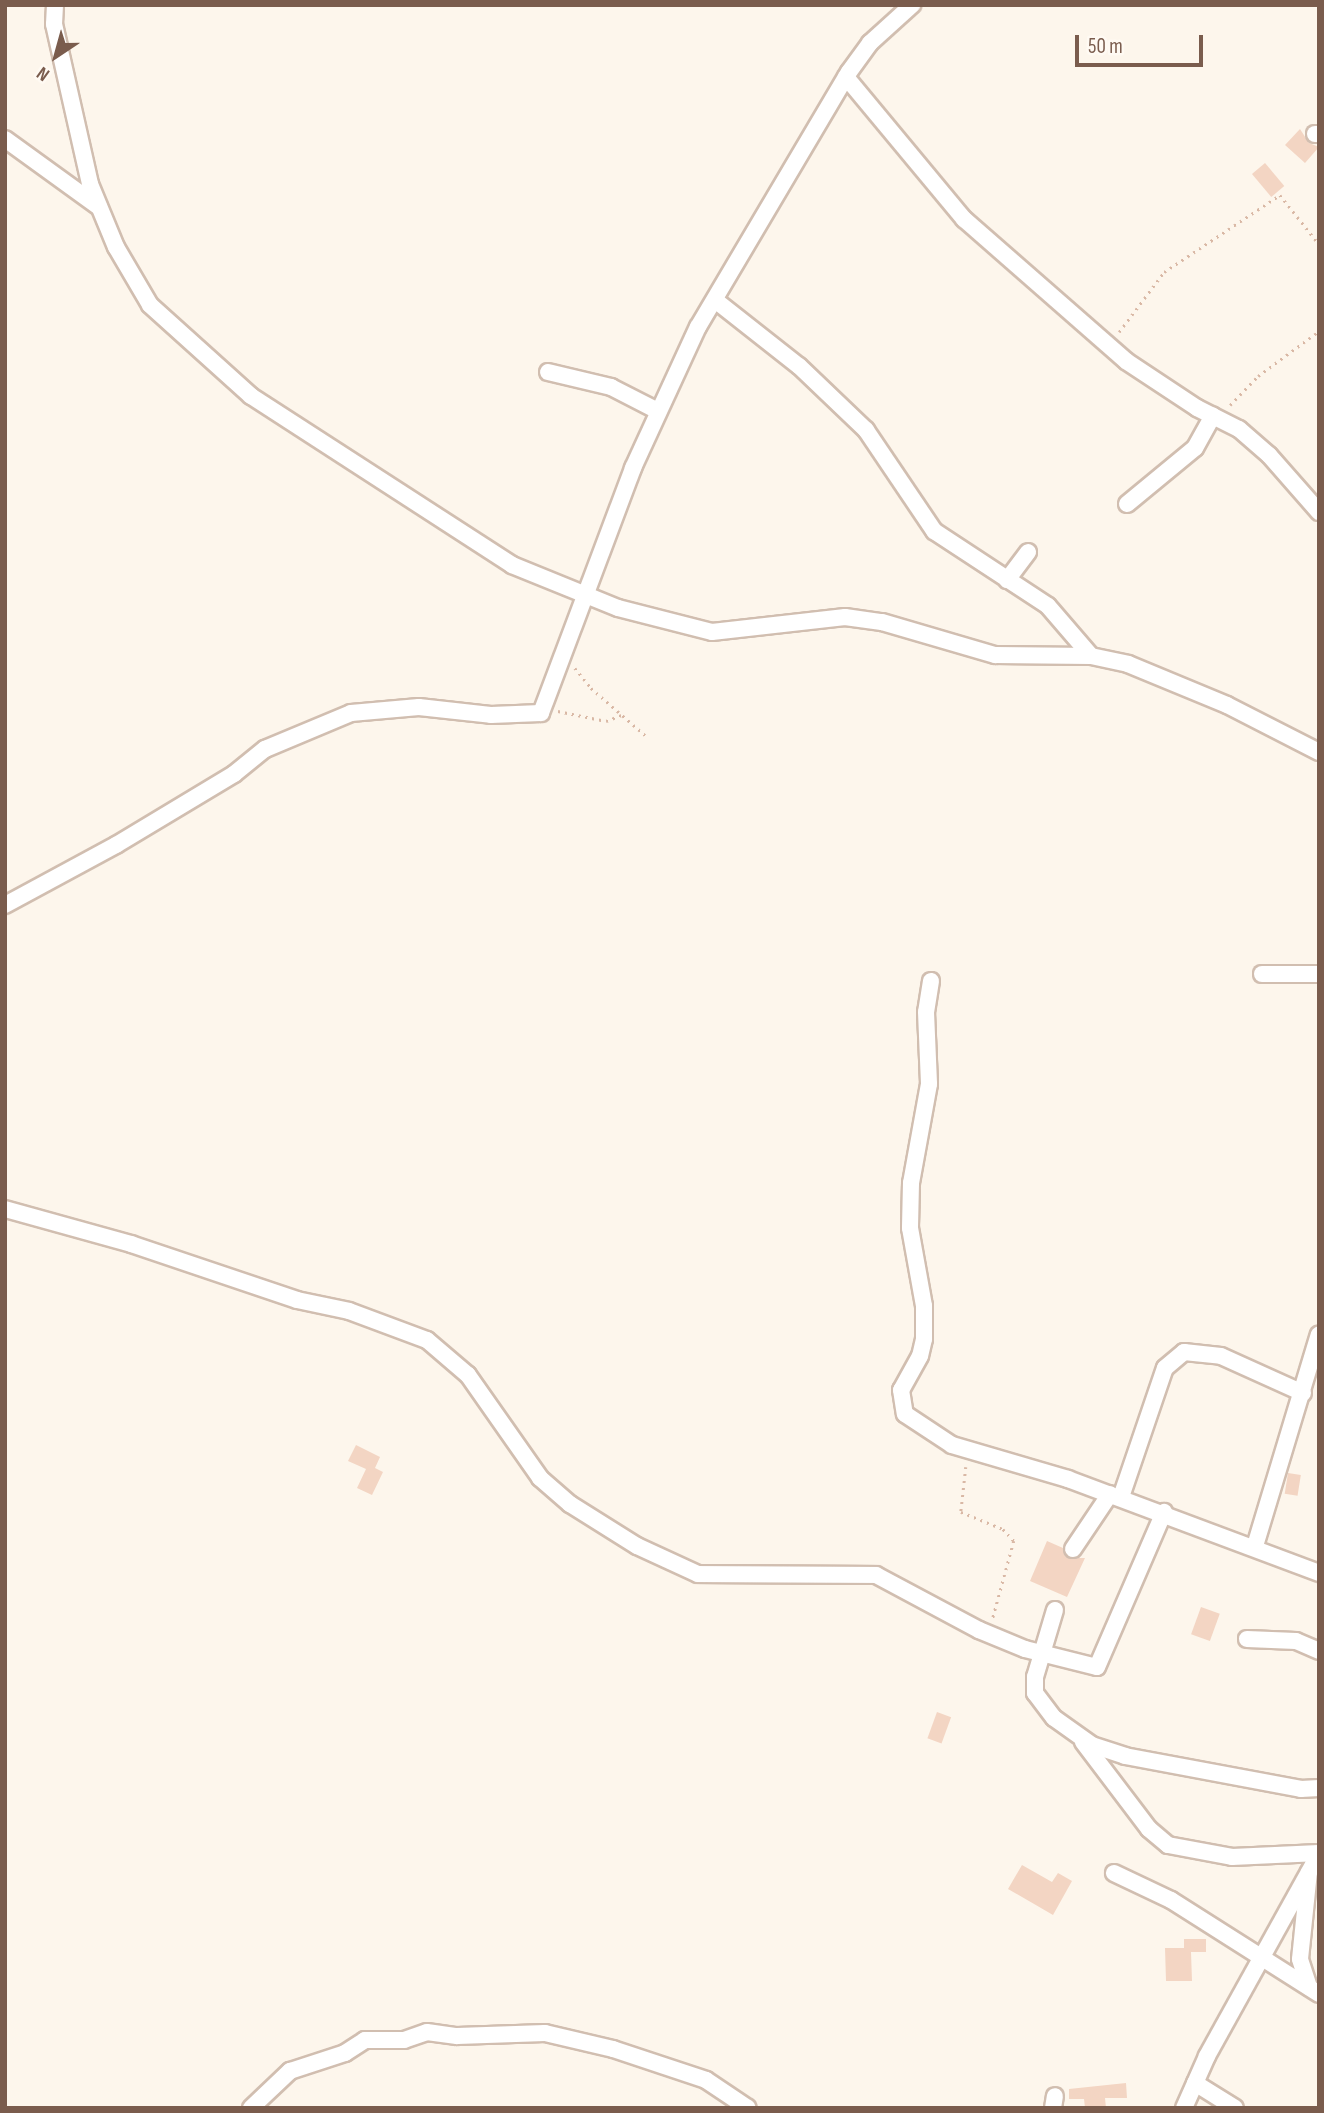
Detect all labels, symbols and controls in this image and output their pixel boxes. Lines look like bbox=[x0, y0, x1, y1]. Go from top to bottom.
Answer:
north arrow bbox=[21, 21, 91, 91]
scale bar bbox=[1079, 21, 1207, 65]
text: 50 m bbox=[1088, 34, 1123, 59]
text: N bbox=[32, 61, 54, 86]

